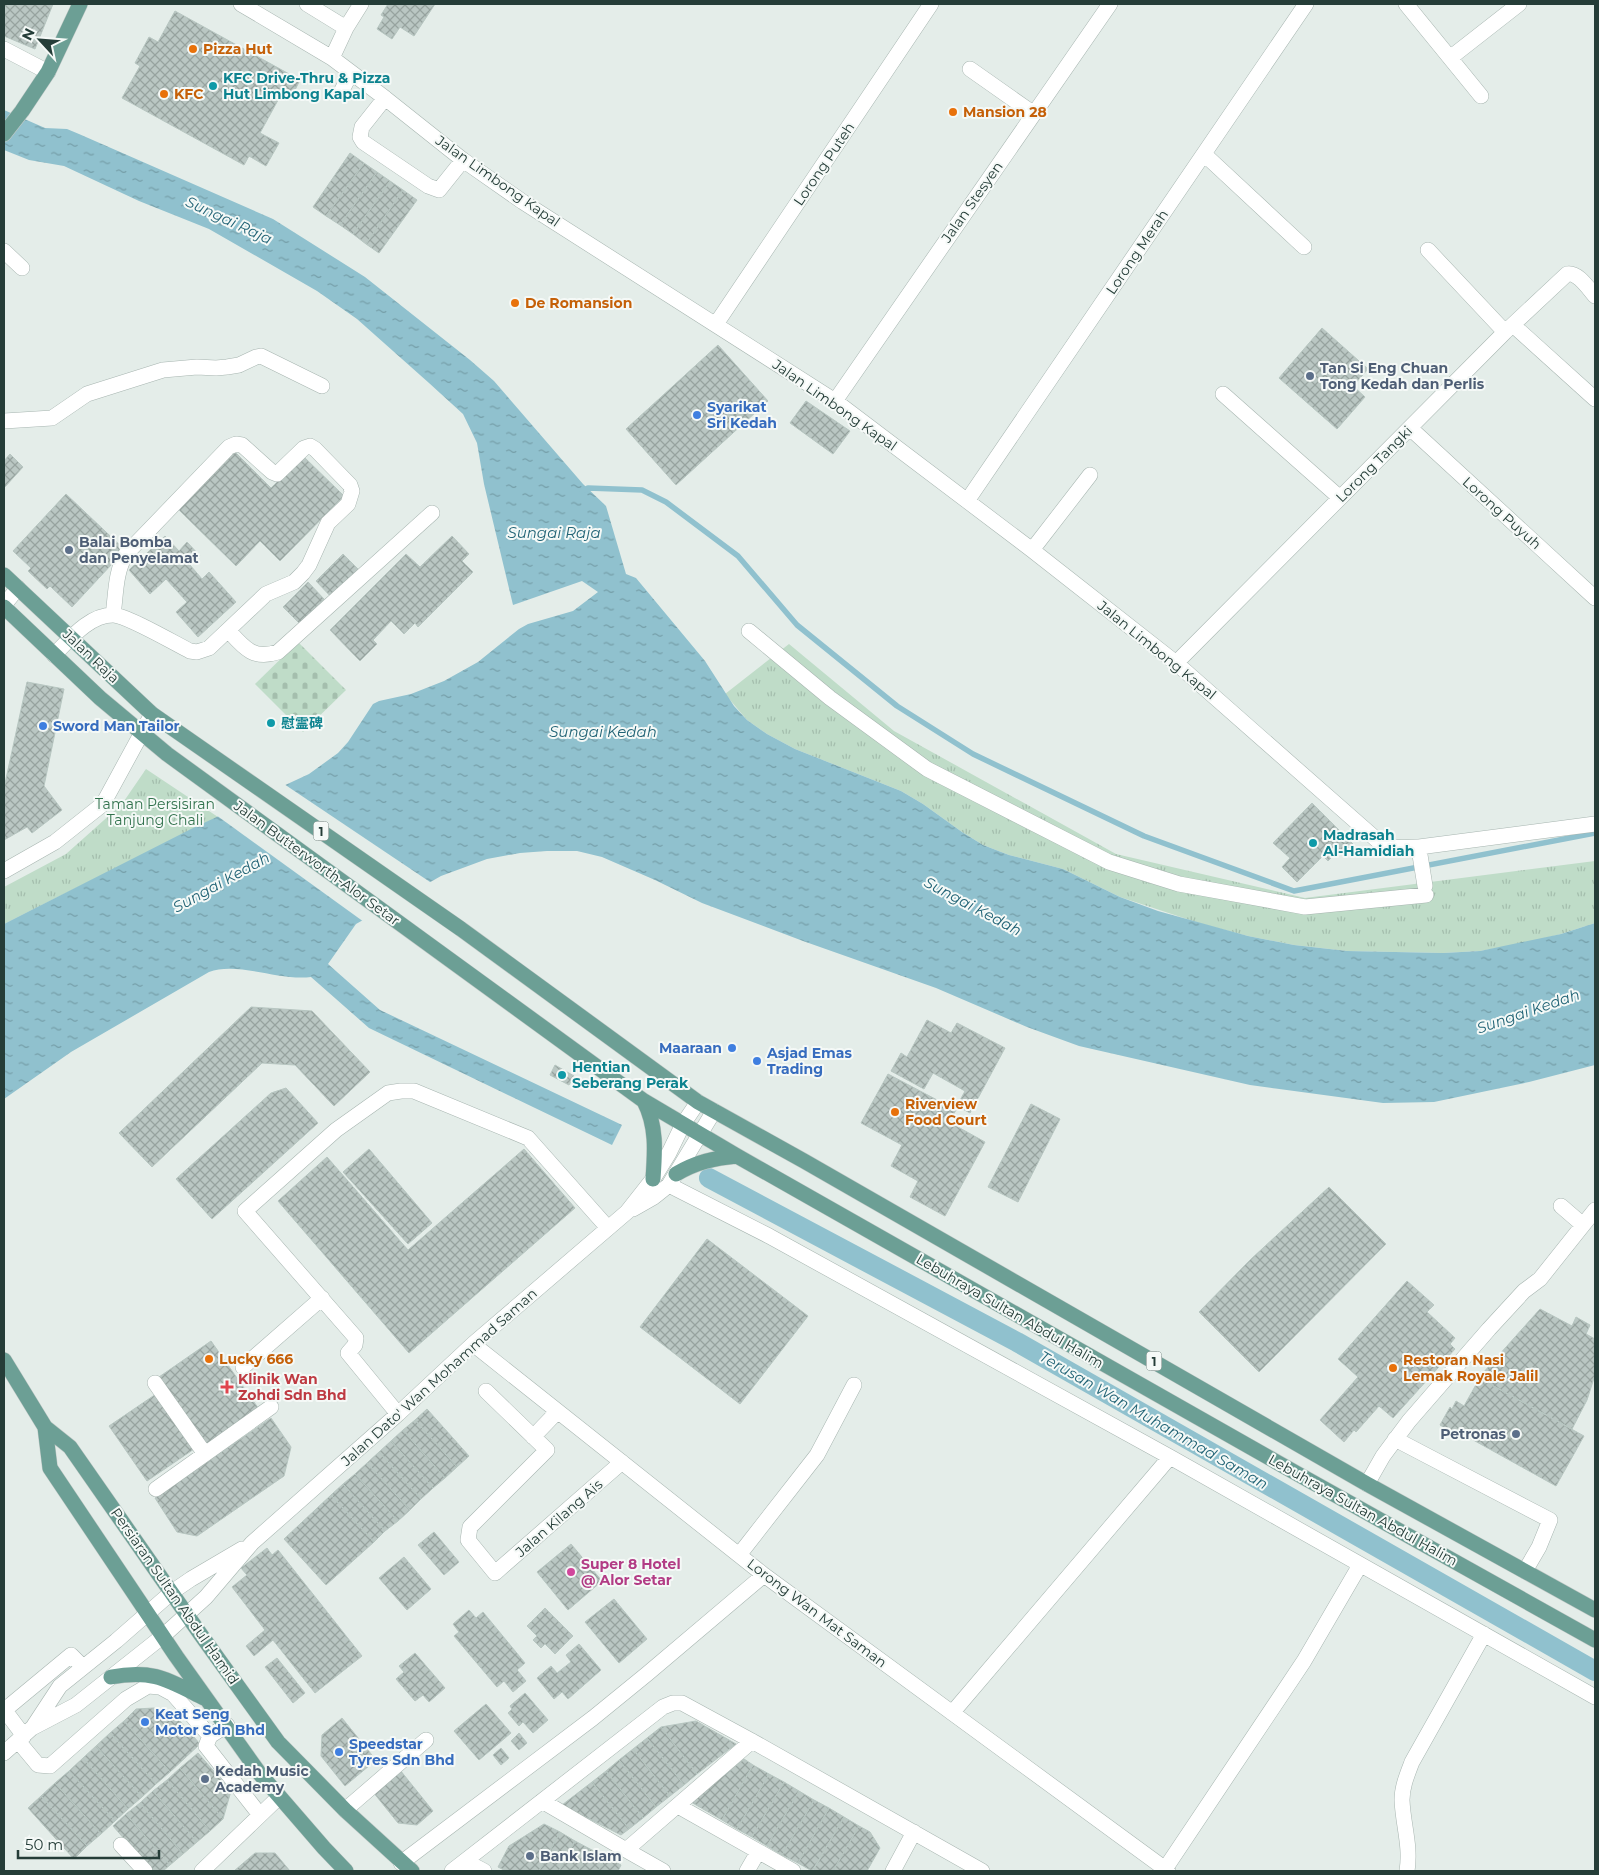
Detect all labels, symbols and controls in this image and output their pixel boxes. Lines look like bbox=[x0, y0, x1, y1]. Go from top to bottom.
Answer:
north arrow bbox=[15, 15, 65, 65]
text: N bbox=[18, 25, 39, 43]
place label: Pizza Hut bbox=[203, 40, 272, 58]
marker: Pizza Hut bbox=[187, 43, 199, 55]
place label: KFC Drive-Thru & Pizza Hut Limbong Kapal bbox=[223, 69, 391, 103]
marker: KFC Drive-Thru & Pizza Hut Limbong Kapal bbox=[207, 80, 219, 92]
place label: KFC bbox=[174, 85, 203, 103]
marker: KFC bbox=[158, 88, 170, 100]
place label: Mansion 28 bbox=[963, 103, 1047, 121]
marker: Mansion 28 bbox=[947, 106, 959, 118]
street label: Lorong Puteh bbox=[790, 119, 858, 209]
street label: Jalan Limbong Kapal bbox=[431, 131, 564, 231]
street label: Jalan Stesyen bbox=[937, 158, 1007, 247]
water label: Sungai Raja bbox=[183, 192, 275, 248]
street label: Lorong Merah bbox=[1102, 206, 1172, 298]
place label: De Romansion bbox=[525, 294, 632, 312]
marker: De Romansion bbox=[509, 297, 521, 309]
street label: Jalan Limbong Kapal bbox=[768, 355, 901, 455]
place label: Tan Si Eng Chuan Tong Kedah dan Perlis bbox=[1320, 359, 1485, 393]
marker: Tan Si Eng Chuan Tong Kedah dan Perlis bbox=[1304, 370, 1316, 382]
place label: Syarikat Sri Kedah bbox=[707, 398, 777, 432]
marker: Syarikat Sri Kedah bbox=[691, 409, 703, 421]
street label: Lorong Tangki bbox=[1332, 422, 1416, 506]
street label: Lorong Puyuh bbox=[1459, 473, 1545, 553]
water label: Sungai Raja bbox=[507, 523, 601, 542]
place label: Balai Bomba dan Penyelamat bbox=[79, 533, 199, 567]
marker: Balai Bomba dan Penyelamat bbox=[63, 544, 75, 556]
street label: Jalan Limbong Kapal bbox=[1093, 596, 1220, 703]
street label: Jalan Raja bbox=[58, 625, 123, 687]
place label: 慰霊碑 bbox=[281, 714, 323, 732]
place label: Sword Man Tailor bbox=[53, 717, 180, 735]
marker: 慰霊碑 bbox=[265, 717, 277, 729]
marker: Sword Man Tailor bbox=[37, 720, 49, 732]
water label: Sungai Kedah bbox=[549, 722, 657, 741]
park label: Taman Persisiran Tanjung Chali bbox=[95, 795, 215, 829]
street label: Jalan Butterworth-Alor Setar bbox=[230, 796, 404, 930]
road number: 1 bbox=[314, 821, 328, 840]
place label: Madrasah Al-Hamidiah bbox=[1322, 826, 1414, 860]
marker: Madrasah Al-Hamidiah bbox=[1307, 837, 1319, 849]
water label: Sungai Kedah bbox=[169, 848, 273, 916]
water label: Sungai Kedah bbox=[921, 872, 1025, 940]
water label: Sungai Kedah bbox=[1474, 984, 1582, 1038]
place label: Maaraan bbox=[659, 1039, 722, 1057]
marker: Maaraan bbox=[726, 1042, 738, 1054]
place label: Asjad Emas Trading bbox=[766, 1044, 852, 1078]
marker: Asjad Emas Trading bbox=[751, 1055, 763, 1067]
place label: Hentian Seberang Perak bbox=[572, 1058, 689, 1092]
marker: Hentian Seberang Perak bbox=[556, 1069, 568, 1081]
place label: Riverview Food Court bbox=[905, 1095, 987, 1129]
marker: Riverview Food Court bbox=[889, 1106, 901, 1118]
street label: Lebuhraya Sultan Abdul Halim bbox=[913, 1250, 1107, 1372]
street label: Jalan Dato' Wan Mohammad Saman bbox=[337, 1284, 541, 1470]
water label: Terusan Wan Muhammad Saman bbox=[1036, 1347, 1272, 1493]
place label: Lucky 666 bbox=[219, 1350, 293, 1368]
place label: Restoran Nasi Lemak Royale Jalil bbox=[1403, 1351, 1539, 1385]
road number: 1 bbox=[1146, 1352, 1162, 1370]
marker: Lucky 666 bbox=[203, 1353, 215, 1365]
marker: Restoran Nasi Lemak Royale Jalil bbox=[1387, 1362, 1399, 1374]
place label: Klinik Wan Zohdi Sdn Bhd bbox=[238, 1370, 346, 1404]
marker: Klinik Wan Zohdi Sdn Bhd bbox=[220, 1380, 234, 1394]
place label: Petronas bbox=[1440, 1425, 1507, 1443]
marker: Petronas bbox=[1510, 1428, 1522, 1440]
street label: Lebuhraya Sultan Abdul Halim bbox=[1265, 1450, 1461, 1570]
street label: Jalan Kilang Ais bbox=[511, 1475, 606, 1561]
street label: Persiaran Sultan Abdul Hamid bbox=[107, 1504, 243, 1688]
place label: Super 8 Hotel @ Alor Setar bbox=[581, 1555, 681, 1589]
street label: Lorong Wan Mat Saman bbox=[744, 1555, 890, 1671]
marker: Super 8 Hotel @ Alor Setar bbox=[565, 1566, 577, 1578]
place label: Keat Seng Motor Sdn Bhd bbox=[155, 1705, 265, 1739]
marker: Keat Seng Motor Sdn Bhd bbox=[139, 1716, 151, 1728]
place label: Speedstar Tyres Sdn Bhd bbox=[349, 1735, 455, 1769]
marker: Speedstar Tyres Sdn Bhd bbox=[333, 1746, 345, 1758]
place label: Kedah Music Academy bbox=[214, 1762, 309, 1796]
marker: Kedah Music Academy bbox=[199, 1773, 211, 1785]
scale bar bbox=[18, 1828, 159, 1860]
text: 50 m bbox=[25, 1835, 63, 1854]
place label: Bank Islam bbox=[540, 1847, 622, 1865]
marker: Bank Islam bbox=[524, 1850, 536, 1862]

